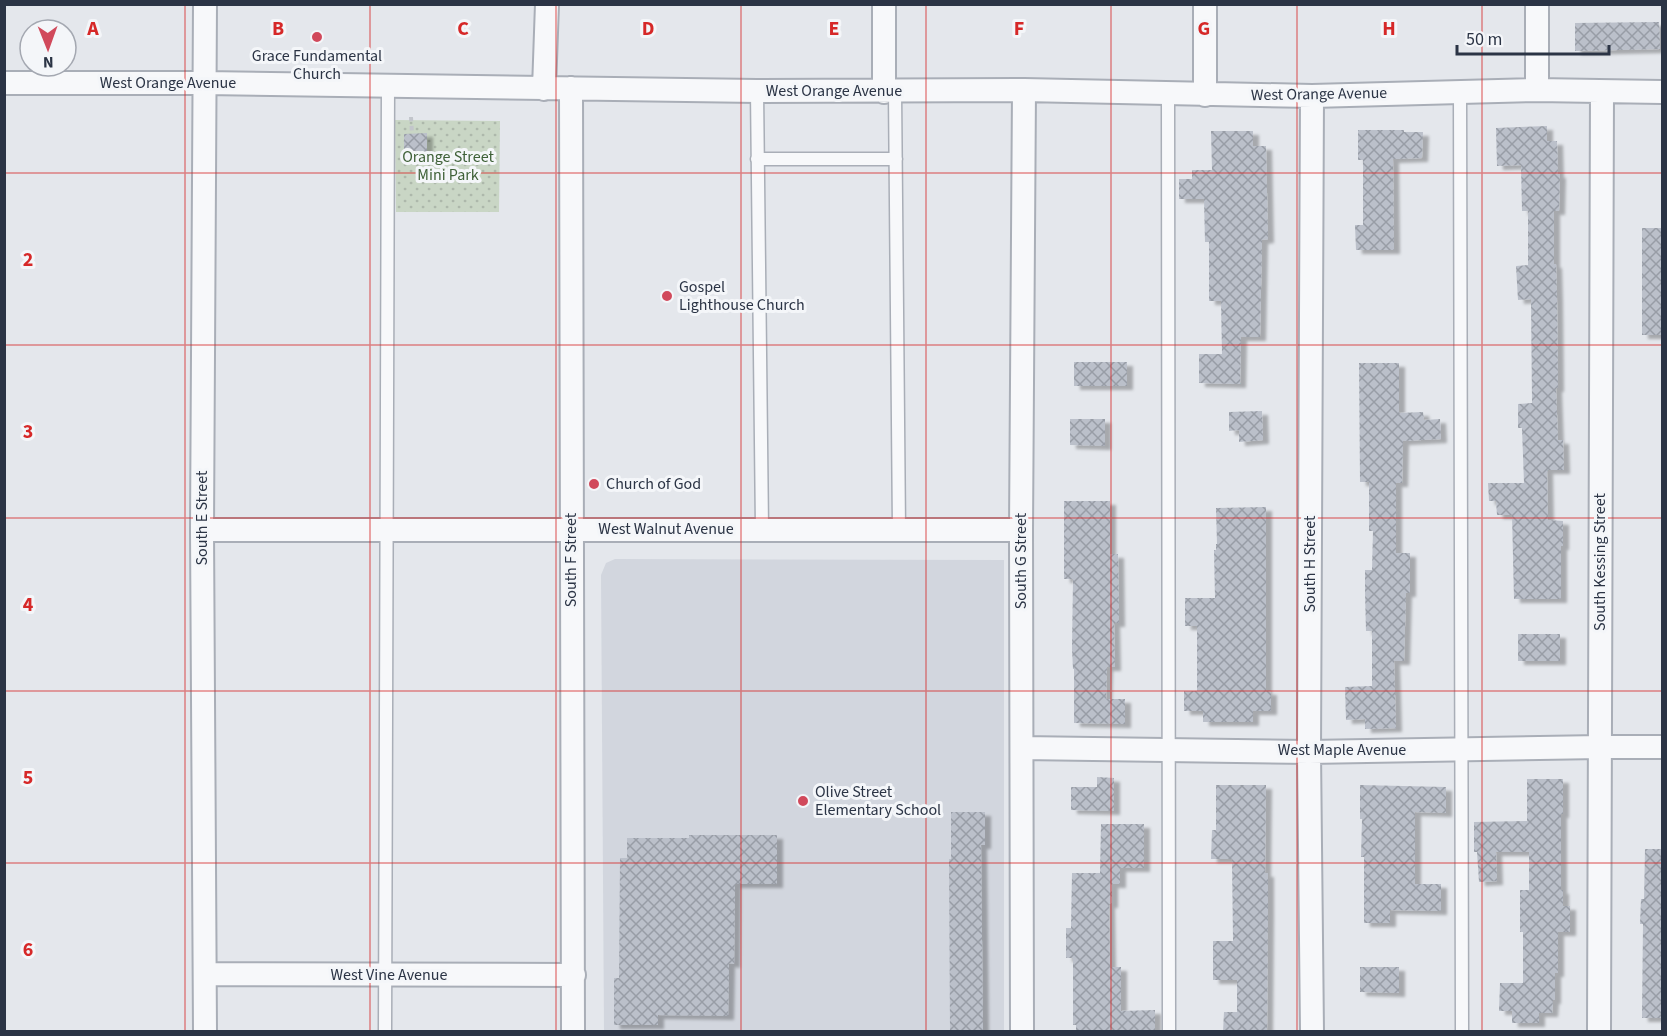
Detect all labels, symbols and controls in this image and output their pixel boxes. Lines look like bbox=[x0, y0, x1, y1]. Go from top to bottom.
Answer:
text: A bbox=[86, 15, 99, 43]
text: B bbox=[272, 15, 284, 43]
text: C bbox=[457, 15, 469, 43]
text: D bbox=[642, 15, 654, 43]
text: E bbox=[829, 15, 839, 43]
text: F bbox=[1014, 15, 1024, 43]
text: G bbox=[1198, 15, 1210, 43]
text: H bbox=[1382, 15, 1396, 43]
north arrow bbox=[18, 18, 78, 78]
scale bar bbox=[1457, 18, 1608, 56]
text: 50 m bbox=[1466, 27, 1502, 52]
marker: Grace Fundamental Church bbox=[310, 30, 324, 44]
place label: Grace Fundamental Church bbox=[252, 45, 382, 85]
text: N bbox=[43, 51, 54, 73]
street label: West Orange Avenue bbox=[100, 72, 236, 94]
street label: West Orange Avenue bbox=[766, 80, 902, 102]
street label: West Orange Avenue bbox=[1251, 82, 1387, 106]
park label: Orange Street Mini Park bbox=[402, 146, 494, 186]
text: 2 bbox=[23, 246, 33, 274]
place label: Gospel Lighthouse Church bbox=[679, 276, 805, 316]
marker: Gospel Lighthouse Church bbox=[660, 289, 674, 303]
text: 3 bbox=[23, 418, 33, 446]
street label: South E Street bbox=[191, 470, 213, 565]
place label: Church of God bbox=[606, 473, 701, 495]
marker: Church of God bbox=[587, 477, 601, 491]
street label: South Kessing Street bbox=[1589, 493, 1611, 631]
street label: South F Street bbox=[560, 512, 582, 607]
street label: South G Street bbox=[1010, 512, 1032, 609]
street label: South H Street bbox=[1299, 515, 1321, 612]
street label: West Walnut Avenue bbox=[598, 518, 734, 540]
text: 4 bbox=[23, 591, 34, 619]
street label: West Maple Avenue bbox=[1278, 739, 1406, 761]
text: 5 bbox=[23, 764, 33, 792]
place label: Olive Street Elementary School bbox=[815, 781, 941, 821]
marker: Olive Street Elementary School bbox=[796, 794, 810, 808]
text: 6 bbox=[23, 936, 33, 964]
street label: West Vine Avenue bbox=[331, 964, 447, 986]

